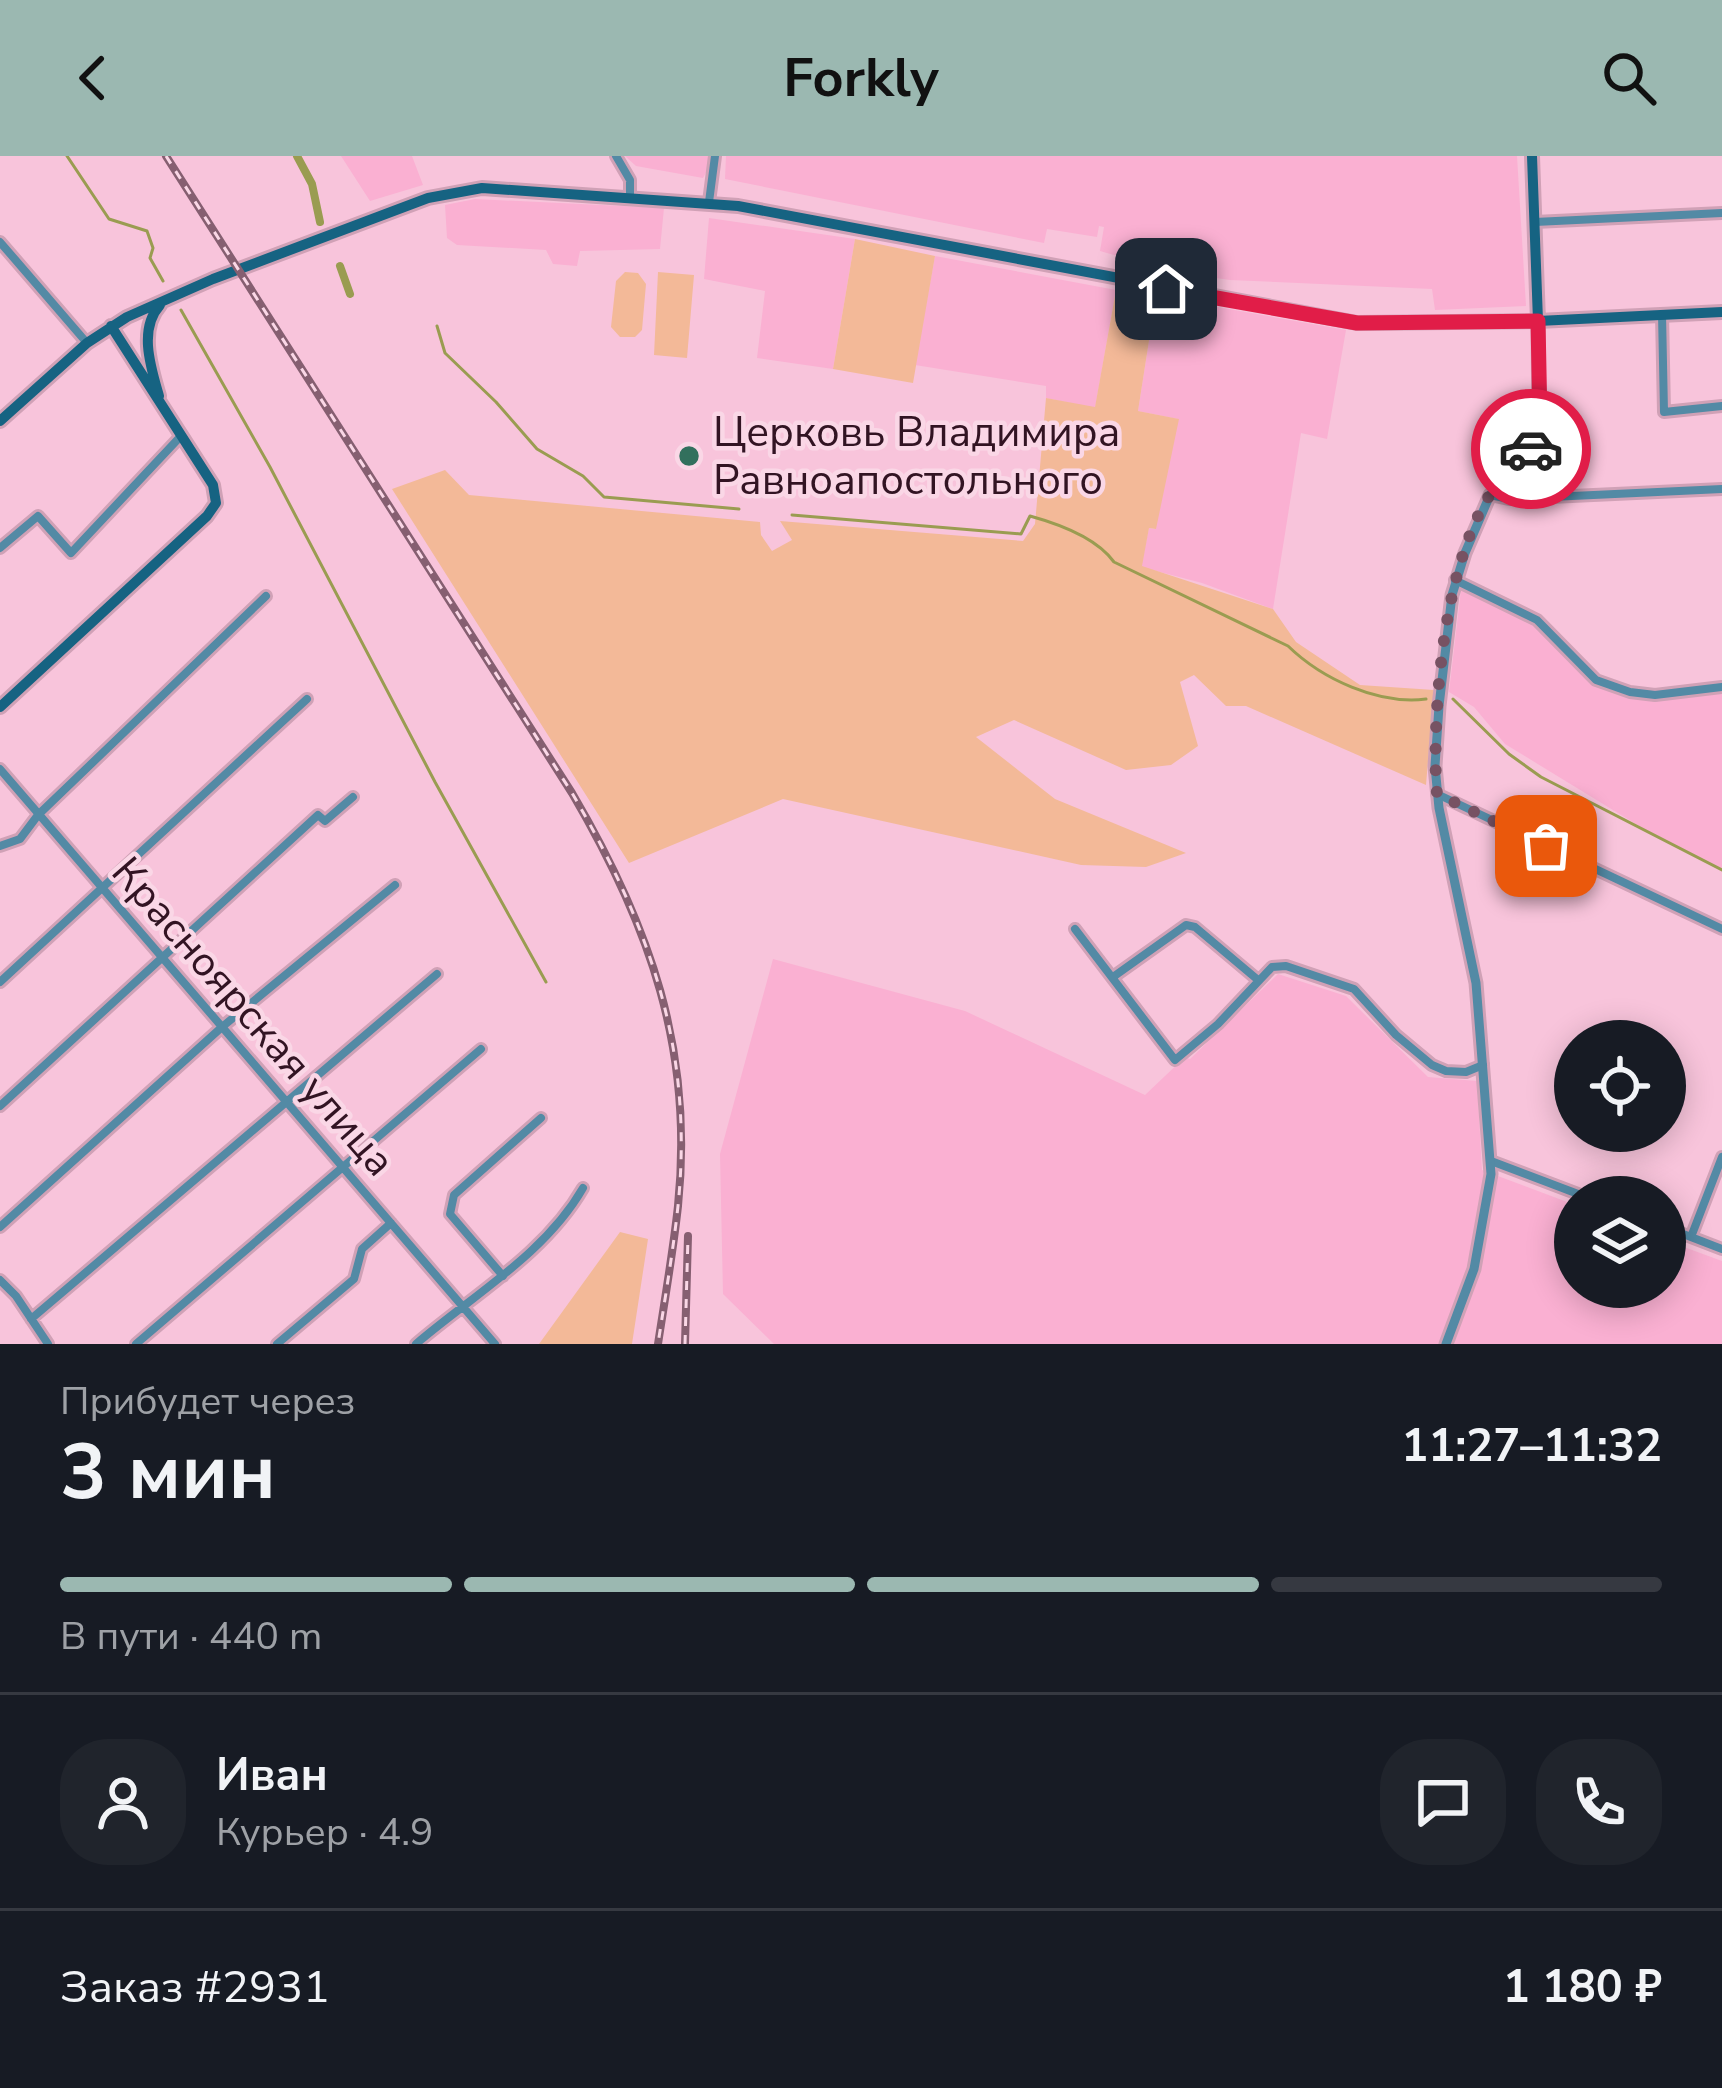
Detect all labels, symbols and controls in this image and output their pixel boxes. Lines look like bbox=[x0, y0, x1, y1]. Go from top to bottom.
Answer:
text: Forkly bbox=[783, 41, 939, 115]
icon: back bbox=[60, 45, 126, 111]
icon: search bbox=[1596, 45, 1662, 111]
pin bbox=[1115, 238, 1217, 340]
icon: home bbox=[1133, 256, 1199, 322]
courier bbox=[1471, 389, 1591, 509]
place label: Церковь Владимира Равноапостольного bbox=[713, 404, 1120, 509]
icon: car bbox=[1498, 416, 1564, 482]
marker: Церковь Владимира Равноапостольного bbox=[676, 443, 702, 469]
pin bbox=[1495, 795, 1597, 897]
icon: bag bbox=[1513, 813, 1579, 879]
street label: Красноярская улица bbox=[98, 845, 408, 1189]
map controls bbox=[1554, 1020, 1686, 1308]
button: locate bbox=[1554, 1020, 1686, 1152]
button: layers bbox=[1554, 1176, 1686, 1308]
text: Прибудет через bbox=[60, 1375, 355, 1428]
text: 11:27–11:32 bbox=[1401, 1416, 1662, 1477]
text: 3 мин bbox=[60, 1419, 276, 1526]
text: В пути · 440 m bbox=[60, 1610, 322, 1663]
button: person bbox=[60, 1739, 186, 1865]
button: chat bbox=[1380, 1739, 1506, 1865]
button: phone bbox=[1536, 1739, 1662, 1865]
text: Иван bbox=[216, 1745, 328, 1806]
text: Курьер · 4.9 bbox=[216, 1806, 433, 1859]
text: Заказ #2931 bbox=[60, 1957, 330, 2018]
text: 1 180 ₽ bbox=[1503, 1957, 1662, 2018]

